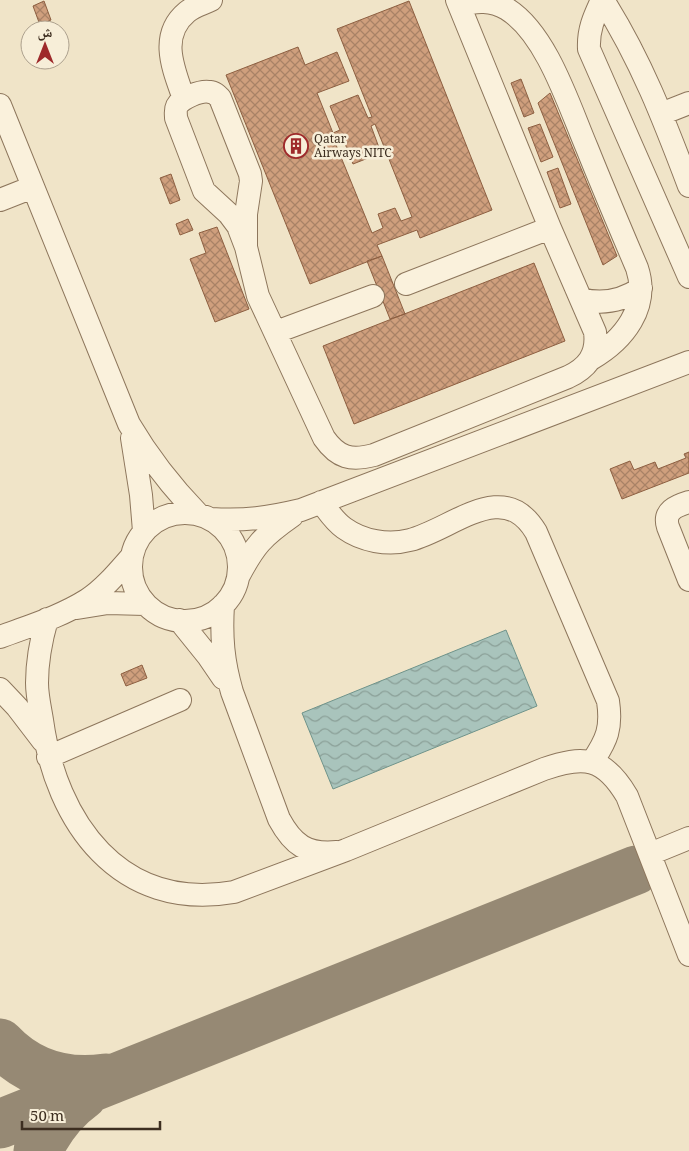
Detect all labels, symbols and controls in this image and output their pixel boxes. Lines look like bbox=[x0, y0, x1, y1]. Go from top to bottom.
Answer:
north arrow bbox=[20, 20, 70, 70]
text: ش bbox=[38, 22, 53, 46]
place label: Qatar Airways NITC bbox=[314, 130, 392, 165]
building icon: Qatar Airways NITC bbox=[283, 133, 309, 159]
scale bar bbox=[22, 1098, 160, 1130]
text: 50 m bbox=[30, 1105, 64, 1131]

